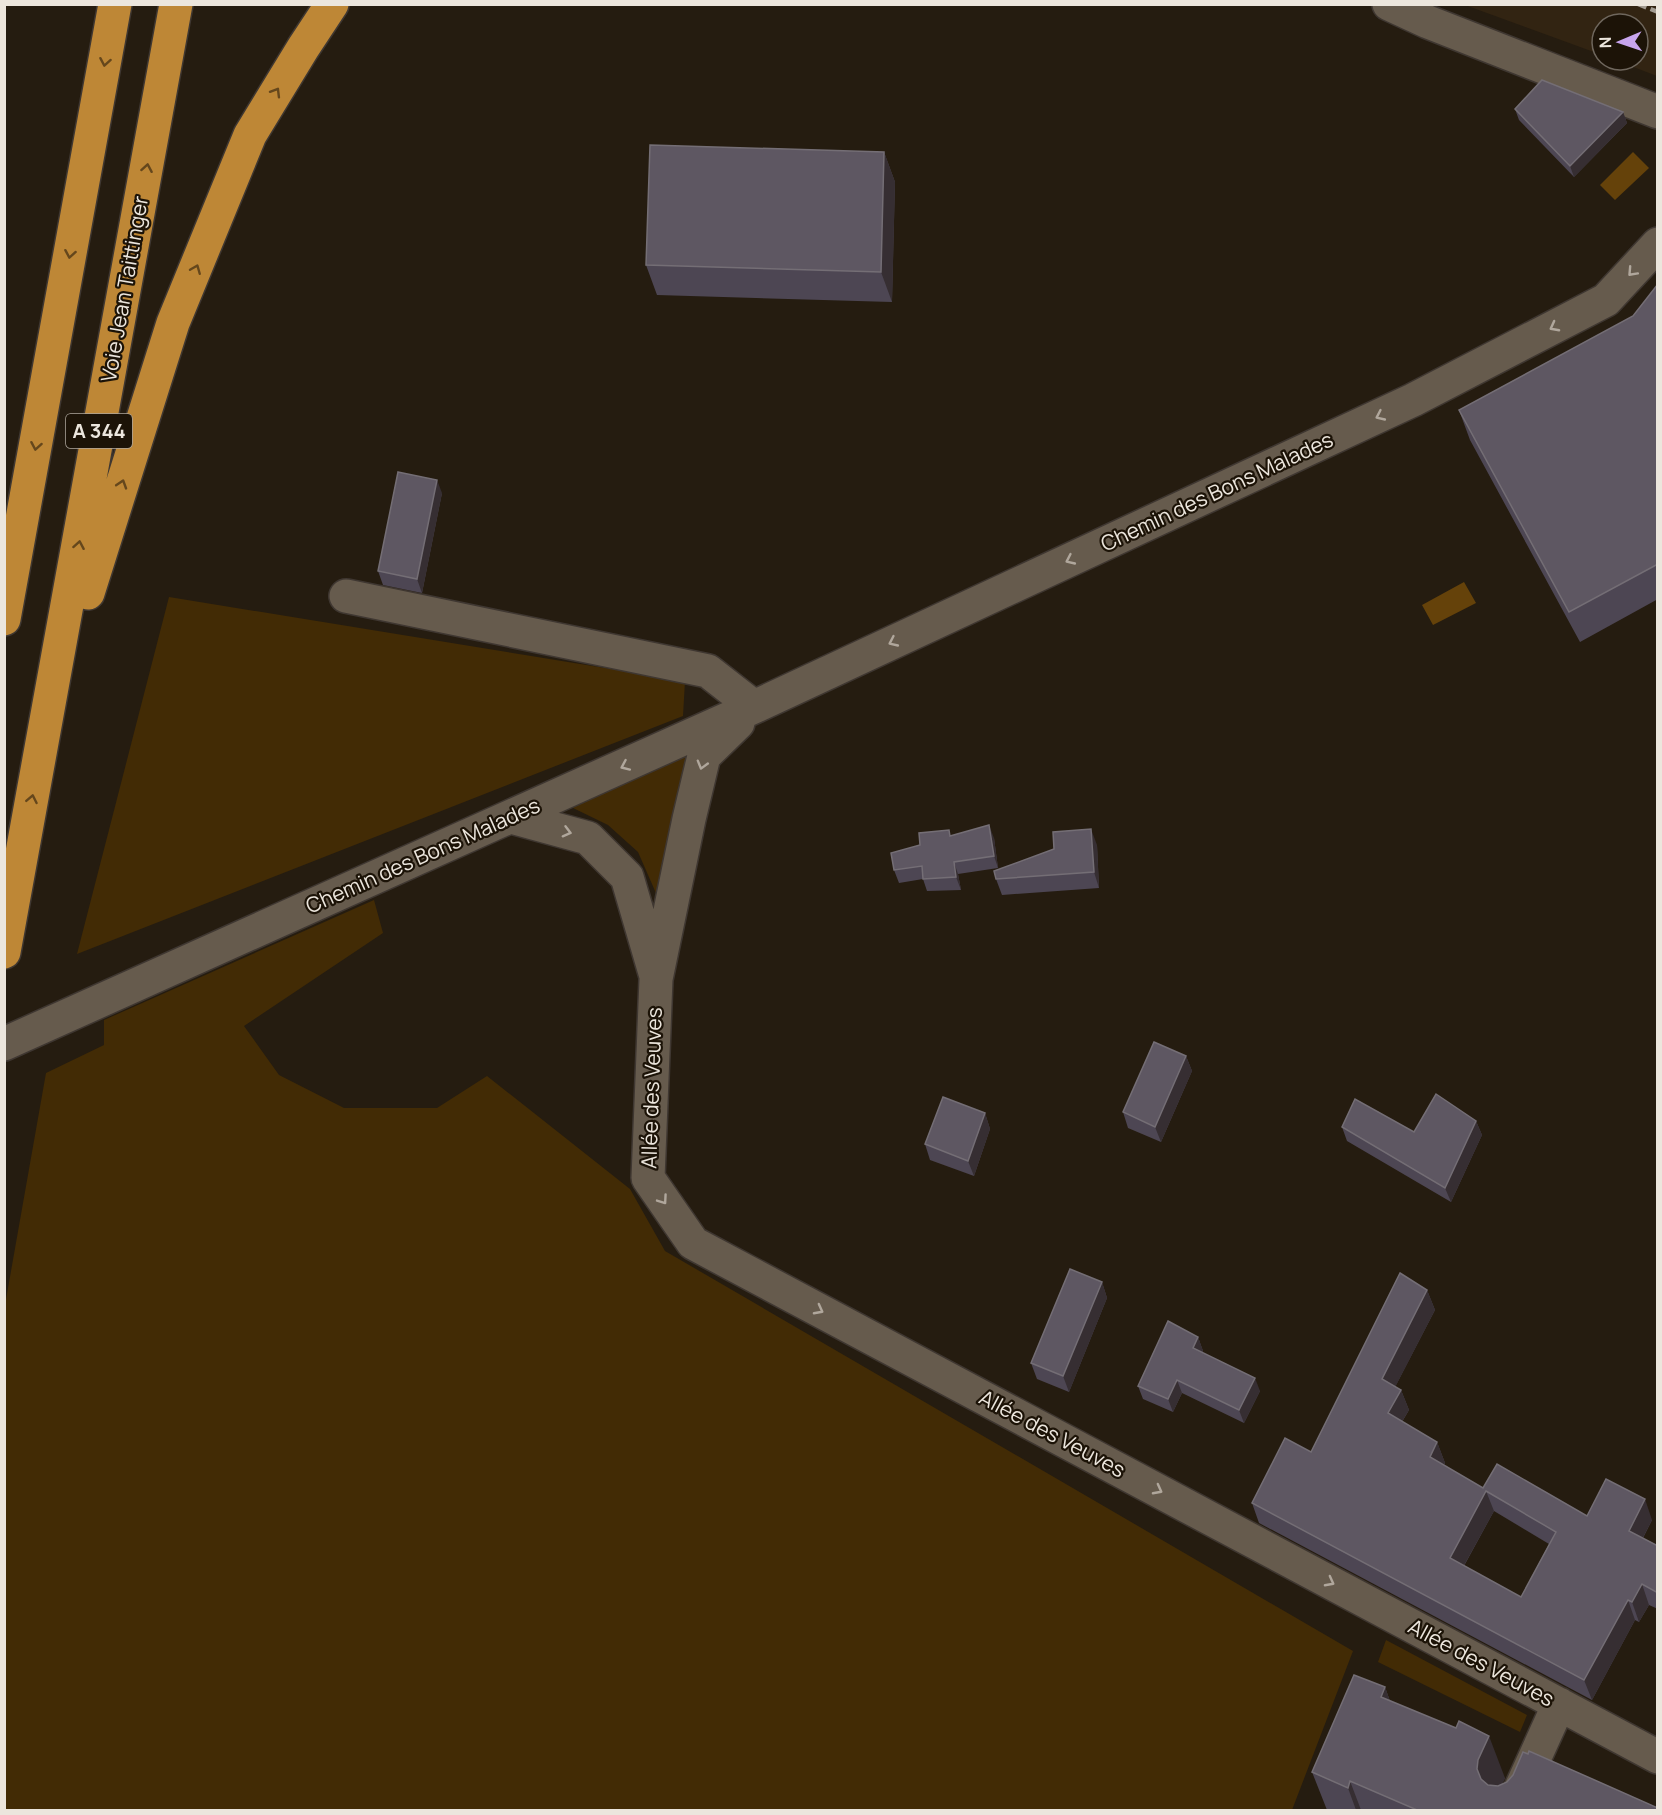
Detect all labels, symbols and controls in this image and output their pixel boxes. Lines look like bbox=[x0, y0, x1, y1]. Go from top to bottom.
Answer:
north arrow bbox=[1590, 12, 1650, 72]
text: N bbox=[1594, 36, 1616, 49]
one-way arrow bbox=[99, 57, 112, 67]
one-way arrow bbox=[269, 88, 280, 98]
one-way arrow bbox=[140, 163, 153, 173]
street label: Voie Jean Taittinger bbox=[94, 193, 154, 384]
one-way arrow bbox=[64, 249, 77, 259]
one-way arrow bbox=[189, 265, 201, 276]
one-way arrow bbox=[1628, 265, 1639, 276]
one-way arrow bbox=[1549, 320, 1560, 331]
one-way arrow bbox=[1376, 408, 1387, 420]
road number: A 344 bbox=[66, 414, 132, 448]
street label: Chemin des Bons Malades bbox=[1096, 425, 1337, 557]
one-way arrow bbox=[30, 441, 43, 451]
one-way arrow bbox=[115, 479, 128, 490]
one-way arrow bbox=[72, 541, 85, 551]
one-way arrow bbox=[1065, 553, 1076, 565]
one-way arrow bbox=[889, 635, 900, 647]
one-way arrow bbox=[620, 758, 631, 770]
one-way arrow bbox=[697, 760, 710, 770]
street label: Chemin des Bons Malades bbox=[301, 791, 544, 919]
one-way arrow bbox=[25, 795, 38, 805]
one-way arrow bbox=[562, 825, 572, 838]
street label: Allée des Veuves bbox=[634, 1007, 668, 1169]
one-way arrow bbox=[656, 1193, 667, 1204]
one-way arrow bbox=[813, 1303, 823, 1314]
street label: Allée des Veuves bbox=[975, 1383, 1130, 1483]
one-way arrow bbox=[1152, 1483, 1163, 1495]
one-way arrow bbox=[1324, 1575, 1334, 1586]
street label: Allée des Veuves bbox=[1404, 1612, 1559, 1712]

